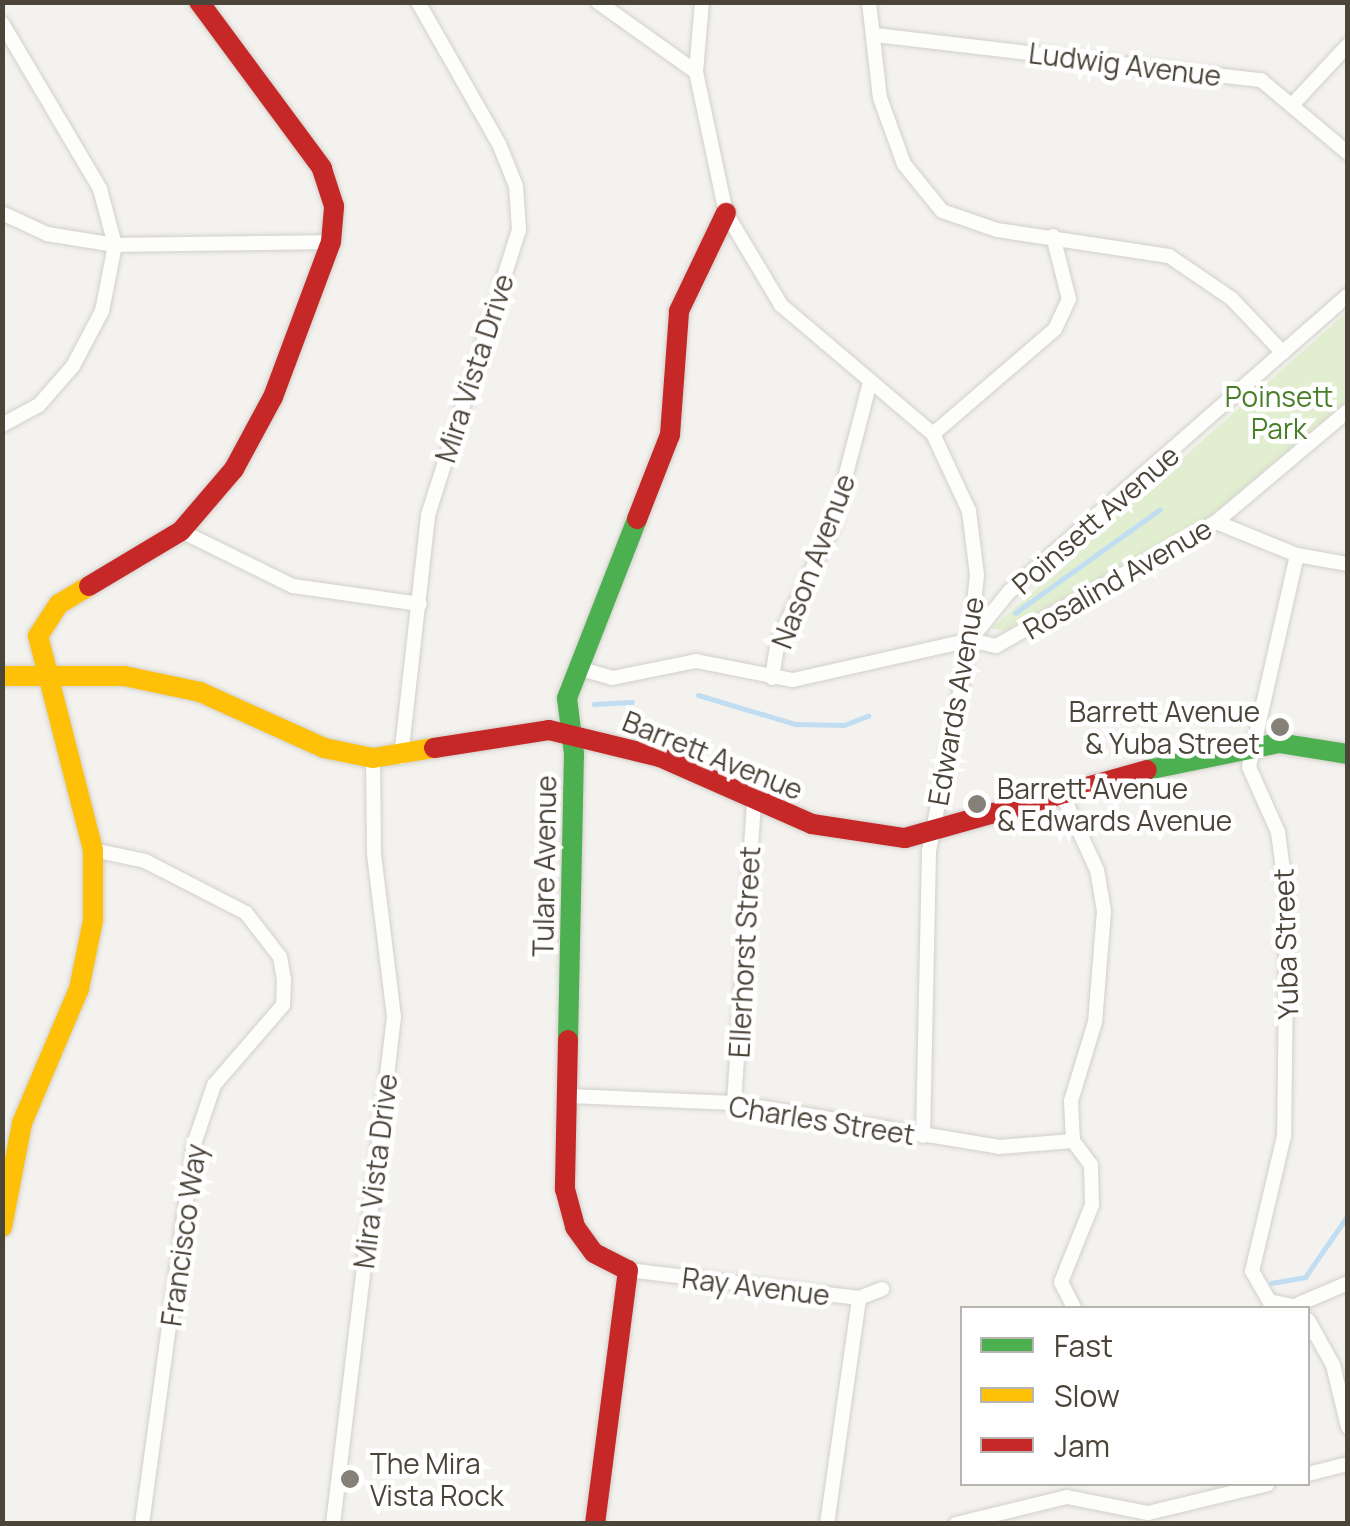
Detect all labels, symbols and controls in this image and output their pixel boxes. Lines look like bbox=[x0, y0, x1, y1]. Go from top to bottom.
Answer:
street label: Ludwig Avenue bbox=[1027, 36, 1223, 92]
street label: Mira Vista Drive bbox=[428, 270, 520, 466]
park label: Poinsett Park bbox=[1225, 379, 1333, 445]
street label: Poinsett Avenue bbox=[1005, 437, 1185, 601]
street label: Nason Avenue bbox=[764, 469, 862, 653]
street label: Rosalind Avenue bbox=[1017, 510, 1217, 646]
street label: Edwards Avenue bbox=[920, 594, 990, 808]
place label: Barrett Avenue & Yuba Street bbox=[1069, 694, 1260, 760]
street label: Barrett Avenue bbox=[618, 704, 808, 806]
marker: Barrett Avenue & Yuba Street bbox=[1269, 716, 1291, 738]
place label: Barrett Avenue & Edwards Avenue bbox=[997, 771, 1232, 837]
street label: Tulare Avenue bbox=[526, 775, 562, 957]
marker: Barrett Avenue & Edwards Avenue bbox=[966, 793, 988, 815]
street label: Ellerhorst Street bbox=[722, 845, 766, 1059]
street label: Yuba Street bbox=[1266, 868, 1304, 1020]
street label: Mira Vista Drive bbox=[346, 1072, 404, 1270]
street label: Charles Street bbox=[727, 1089, 917, 1151]
street label: Francisco Way bbox=[154, 1142, 212, 1328]
street label: Ray Avenue bbox=[680, 1260, 832, 1312]
legend bbox=[960, 1306, 1310, 1486]
text: Fast bbox=[1054, 1325, 1113, 1366]
text: Slow bbox=[1054, 1375, 1120, 1416]
text: Jam bbox=[1054, 1425, 1110, 1466]
place label: The Mira Vista Rock bbox=[370, 1446, 504, 1512]
marker: The Mira Vista Rock bbox=[339, 1468, 361, 1490]

